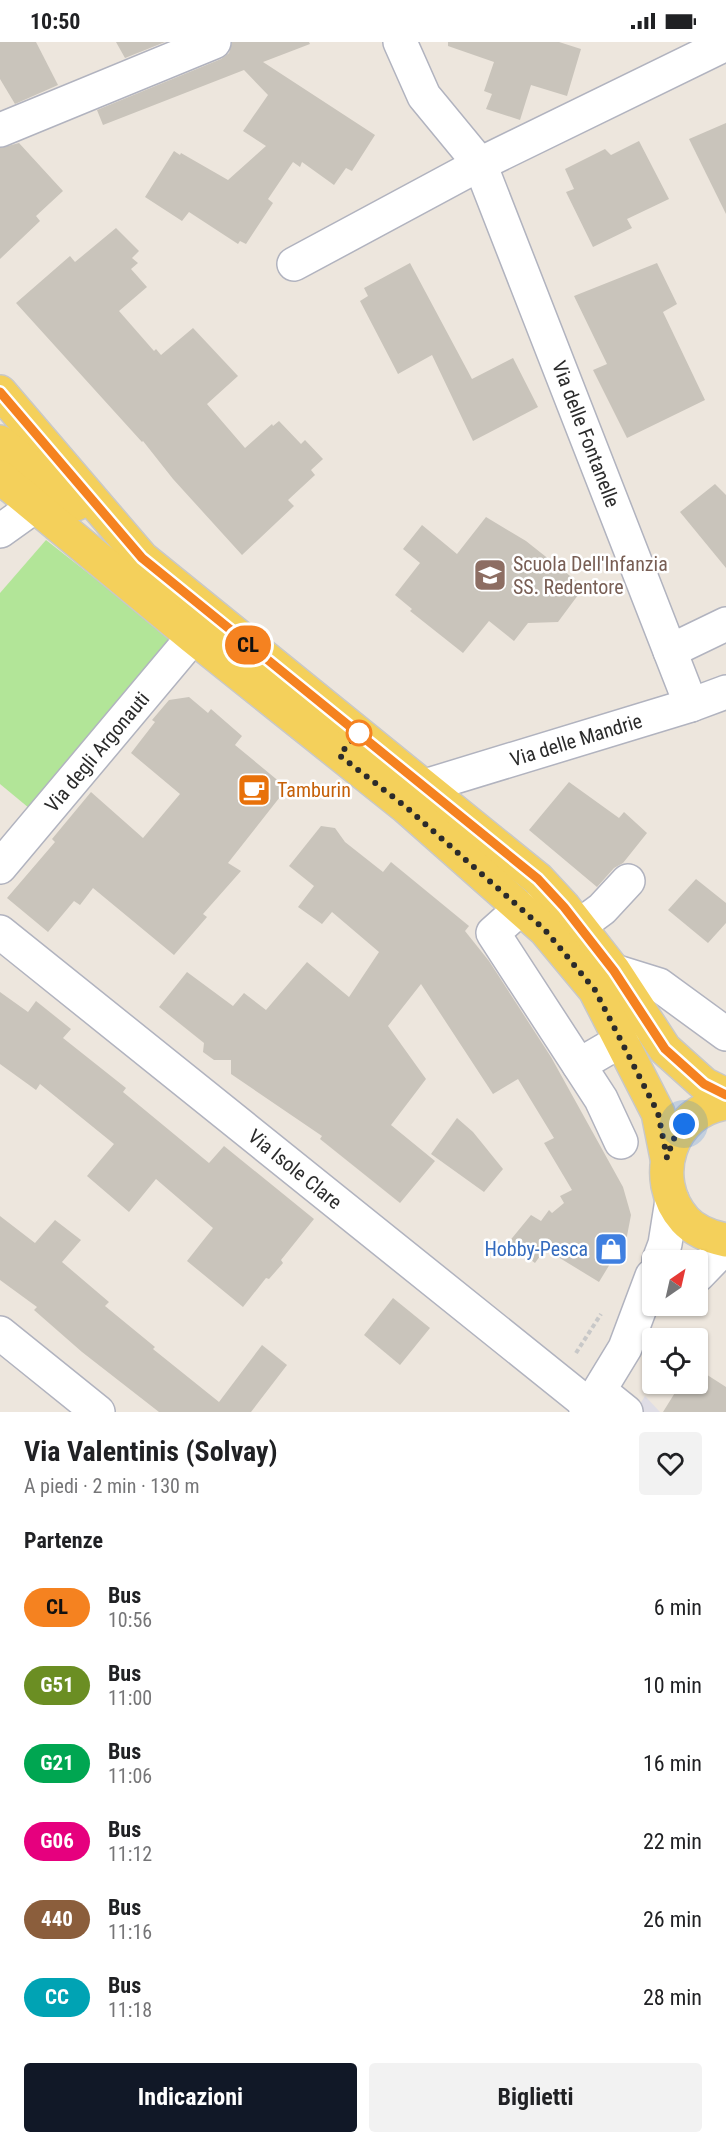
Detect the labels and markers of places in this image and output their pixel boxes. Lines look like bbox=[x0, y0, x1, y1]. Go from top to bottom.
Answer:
place label: Scuola Dell'Infanzia SS. Redentore bbox=[513, 552, 668, 599]
school or university icon: Scuola Dell'Infanzia SS. Redentore bbox=[472, 557, 508, 593]
unlabelled marker bbox=[346, 720, 372, 746]
cafe icon: Tamburin bbox=[236, 772, 272, 808]
place label: Tamburin bbox=[277, 778, 351, 802]
shop icon: Hobby-Pesca bbox=[593, 1231, 629, 1267]
place label: Hobby-Pesca bbox=[484, 1237, 588, 1261]

